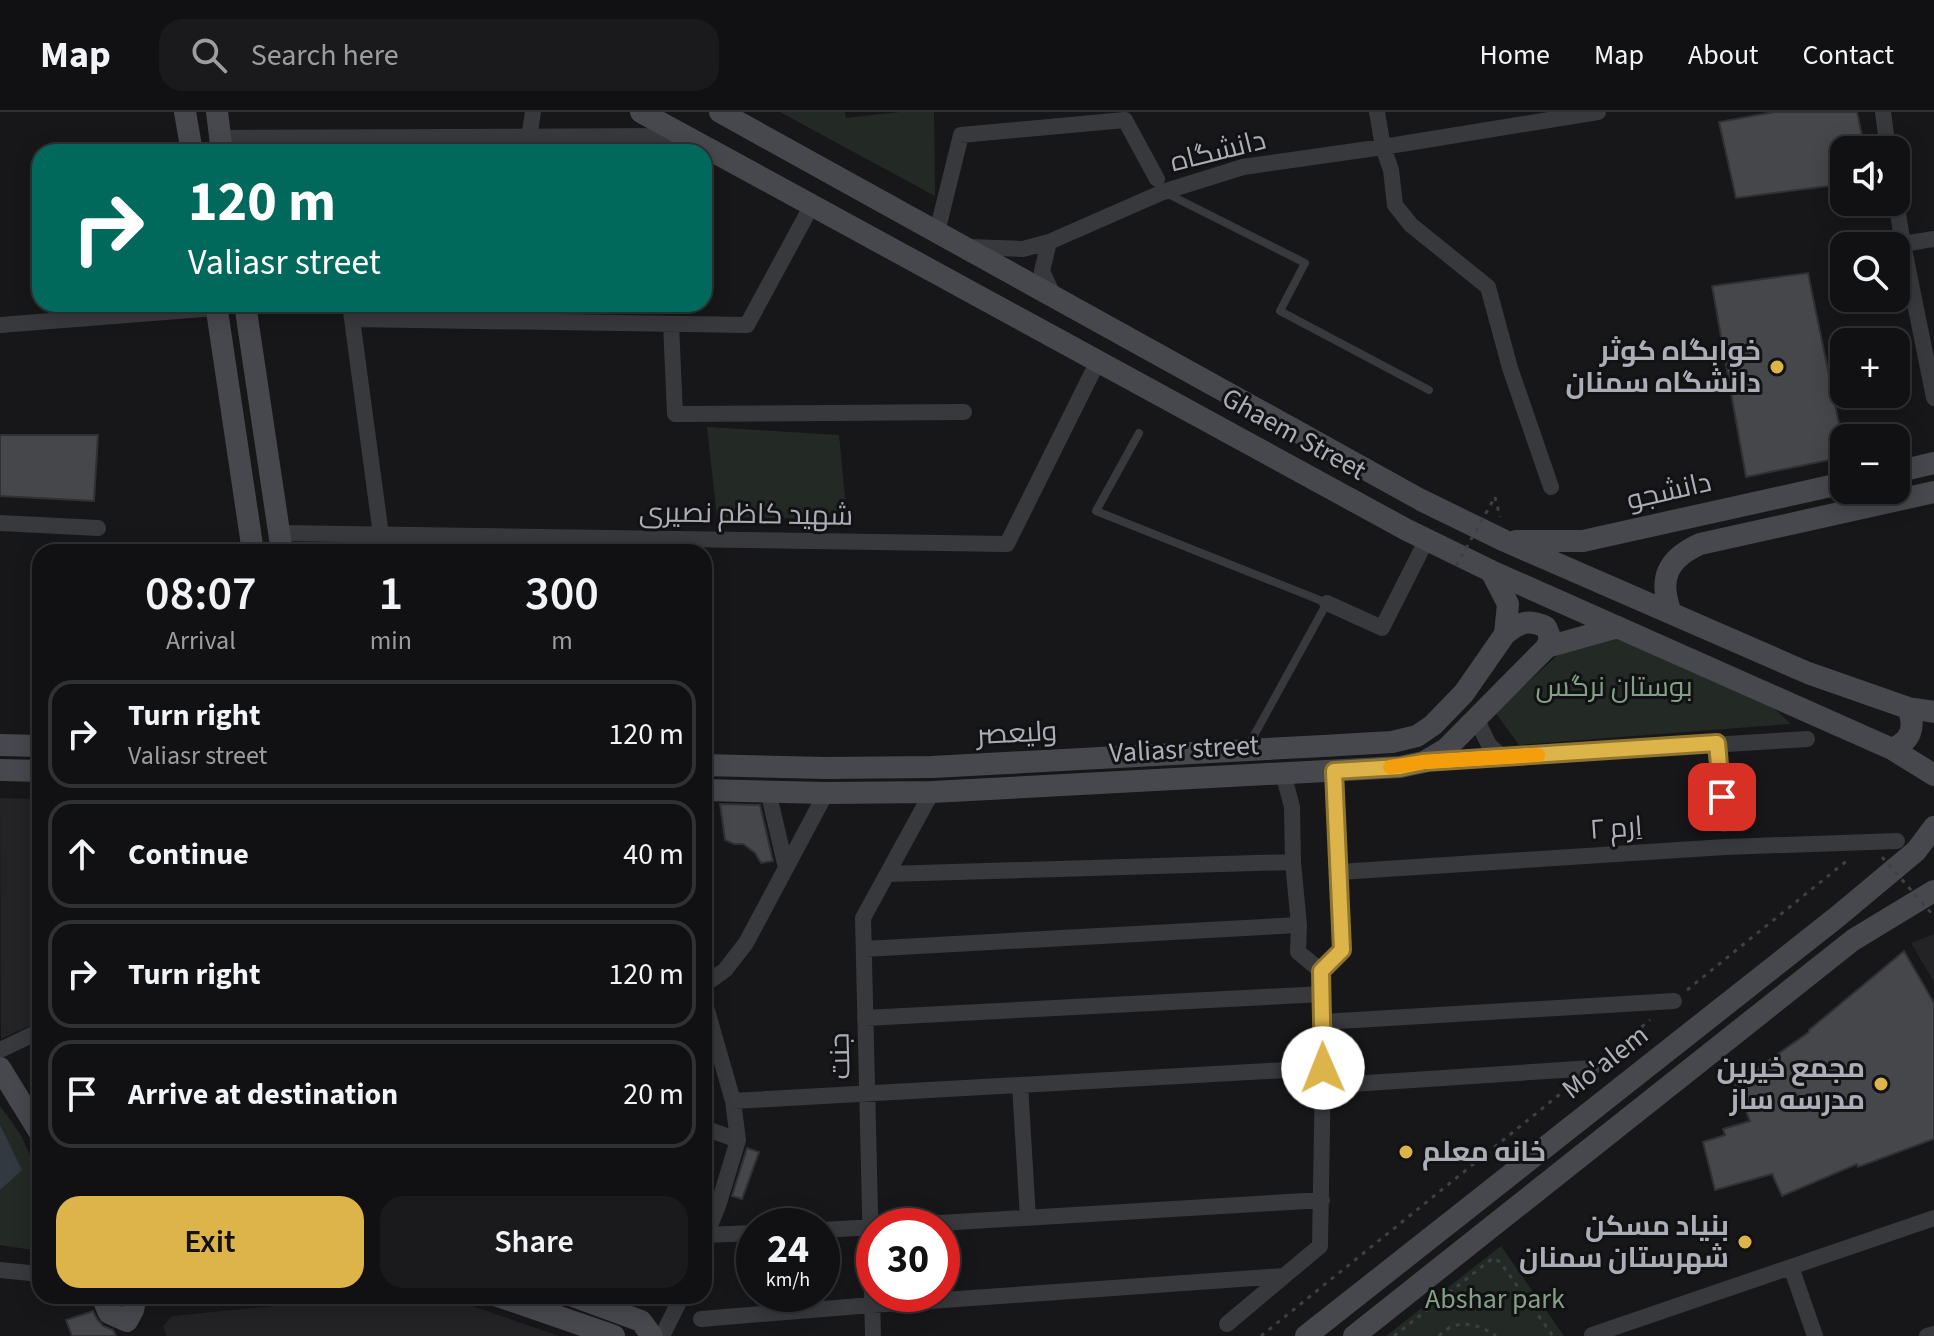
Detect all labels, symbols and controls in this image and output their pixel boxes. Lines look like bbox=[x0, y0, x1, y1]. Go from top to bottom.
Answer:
search box bbox=[159, 19, 719, 91]
text: Map bbox=[40, 28, 111, 82]
icon: search bbox=[187, 33, 231, 77]
text: Search here bbox=[251, 34, 399, 77]
text: Home bbox=[1479, 35, 1550, 75]
text: Map bbox=[1594, 35, 1644, 75]
text: About bbox=[1688, 35, 1759, 75]
text: Contact bbox=[1803, 35, 1894, 75]
street label: دانشگاه bbox=[1166, 120, 1270, 182]
map controls bbox=[1830, 136, 1910, 504]
button: sound bbox=[1830, 136, 1910, 216]
text: 120 m bbox=[188, 163, 336, 242]
icon: right bbox=[56, 176, 160, 280]
button: search bbox=[1830, 232, 1910, 312]
text: Valiasr street bbox=[188, 237, 381, 288]
button: + bbox=[1830, 328, 1910, 408]
place label: خوابگاه کوثر دانشگاه سمنان bbox=[1566, 331, 1761, 403]
marker: خوابگاه کوثر دانشگاه سمنان bbox=[1768, 358, 1786, 376]
street label: Ghaem Street bbox=[1215, 378, 1374, 490]
button: − bbox=[1830, 424, 1910, 504]
street label: دانشجو bbox=[1623, 462, 1715, 520]
street label: شهید کاظم نصیری bbox=[639, 492, 853, 536]
text: 08:07 bbox=[145, 560, 257, 628]
text: 1 bbox=[379, 560, 403, 628]
text: 300 bbox=[525, 560, 599, 628]
text: Arrival bbox=[166, 622, 236, 659]
text: min bbox=[370, 622, 412, 659]
text: m bbox=[551, 622, 573, 659]
park label: بوستان نرگس bbox=[1535, 667, 1693, 707]
text: Turn right bbox=[128, 694, 260, 737]
street label: ولیعصر bbox=[974, 711, 1058, 755]
icon: right bbox=[60, 712, 104, 756]
text: 120 m bbox=[608, 713, 684, 756]
street label: Valiasr street bbox=[1108, 725, 1261, 773]
text: Valiasr street bbox=[128, 737, 267, 774]
pin bbox=[1688, 763, 1756, 831]
icon: arrive bbox=[1700, 775, 1744, 819]
street label: اِرم ۲ bbox=[1588, 806, 1644, 850]
icon: ahead bbox=[60, 832, 104, 876]
text: Continue bbox=[128, 833, 249, 876]
text: 40 m bbox=[623, 833, 684, 876]
icon: right bbox=[60, 952, 104, 996]
text: Turn right bbox=[128, 953, 260, 996]
text: 120 m bbox=[608, 953, 684, 996]
street label: Mo'alem bbox=[1553, 1015, 1657, 1109]
position arrow bbox=[1281, 1026, 1365, 1110]
street label: جنت bbox=[820, 1032, 860, 1080]
place label: مجمع خیرین مدرسه ساز bbox=[1717, 1048, 1865, 1120]
icon: arrive bbox=[60, 1072, 104, 1116]
text: Arrive at destination bbox=[128, 1073, 398, 1116]
text: 20 m bbox=[623, 1073, 684, 1116]
marker: مجمع خیرین مدرسه ساز bbox=[1872, 1075, 1890, 1093]
place label: خانه معلم bbox=[1422, 1132, 1546, 1172]
marker: خانه معلم bbox=[1397, 1143, 1415, 1161]
button: Exit bbox=[56, 1196, 364, 1288]
button: Share bbox=[380, 1196, 688, 1288]
place label: بنیاد مسکن شهرستان سمنان bbox=[1519, 1206, 1729, 1278]
speed limit sign: 30 bbox=[856, 1208, 960, 1312]
text: 24 bbox=[767, 1221, 809, 1278]
marker: بنیاد مسکن شهرستان سمنان bbox=[1736, 1233, 1754, 1251]
text: km/h bbox=[766, 1266, 810, 1294]
park label: Abshar park bbox=[1425, 1279, 1565, 1319]

